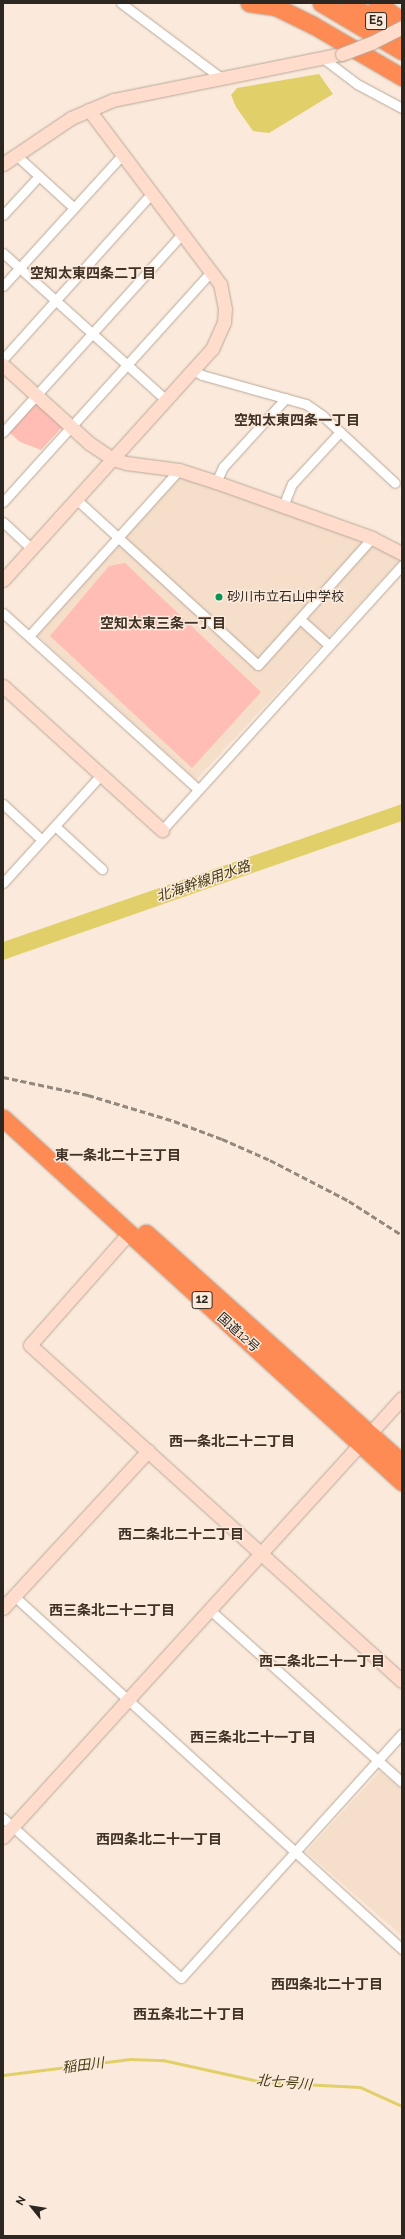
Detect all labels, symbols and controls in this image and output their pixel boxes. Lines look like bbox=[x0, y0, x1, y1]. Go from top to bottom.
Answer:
road number: E5 bbox=[365, 11, 387, 31]
district label: 空知太東四条二丁目 bbox=[30, 265, 156, 281]
district label: 空知太東四条一丁目 bbox=[234, 412, 360, 428]
place label: 砂川市立石山中学校 bbox=[227, 589, 344, 605]
marker: 砂川市立石山中学校 bbox=[214, 592, 224, 602]
district label: 空知太東三条一丁目 bbox=[100, 615, 226, 631]
water label: 北海幹線用水路 bbox=[154, 857, 252, 905]
district label: 東一条北二十三丁目 bbox=[55, 1147, 181, 1163]
road number: 12 bbox=[191, 1290, 213, 1310]
street label: 国道12号 bbox=[214, 1310, 262, 1356]
district label: 西一条北二十二丁目 bbox=[169, 1433, 295, 1449]
district label: 西二条北二十二丁目 bbox=[118, 1526, 244, 1542]
district label: 西三条北二十二丁目 bbox=[49, 1602, 175, 1618]
district label: 西二条北二十一丁目 bbox=[259, 1653, 385, 1669]
district label: 西三条北二十一丁目 bbox=[190, 1729, 316, 1745]
district label: 西四条北二十一丁目 bbox=[96, 1831, 222, 1847]
district label: 西四条北二十丁目 bbox=[271, 1976, 383, 1992]
district label: 西五条北二十丁目 bbox=[133, 2006, 245, 2022]
water label: 稲田川 bbox=[61, 2054, 105, 2076]
water label: 北七号川 bbox=[255, 2071, 313, 2093]
north arrow bbox=[12, 2187, 52, 2227]
text: N bbox=[13, 2194, 29, 2208]

